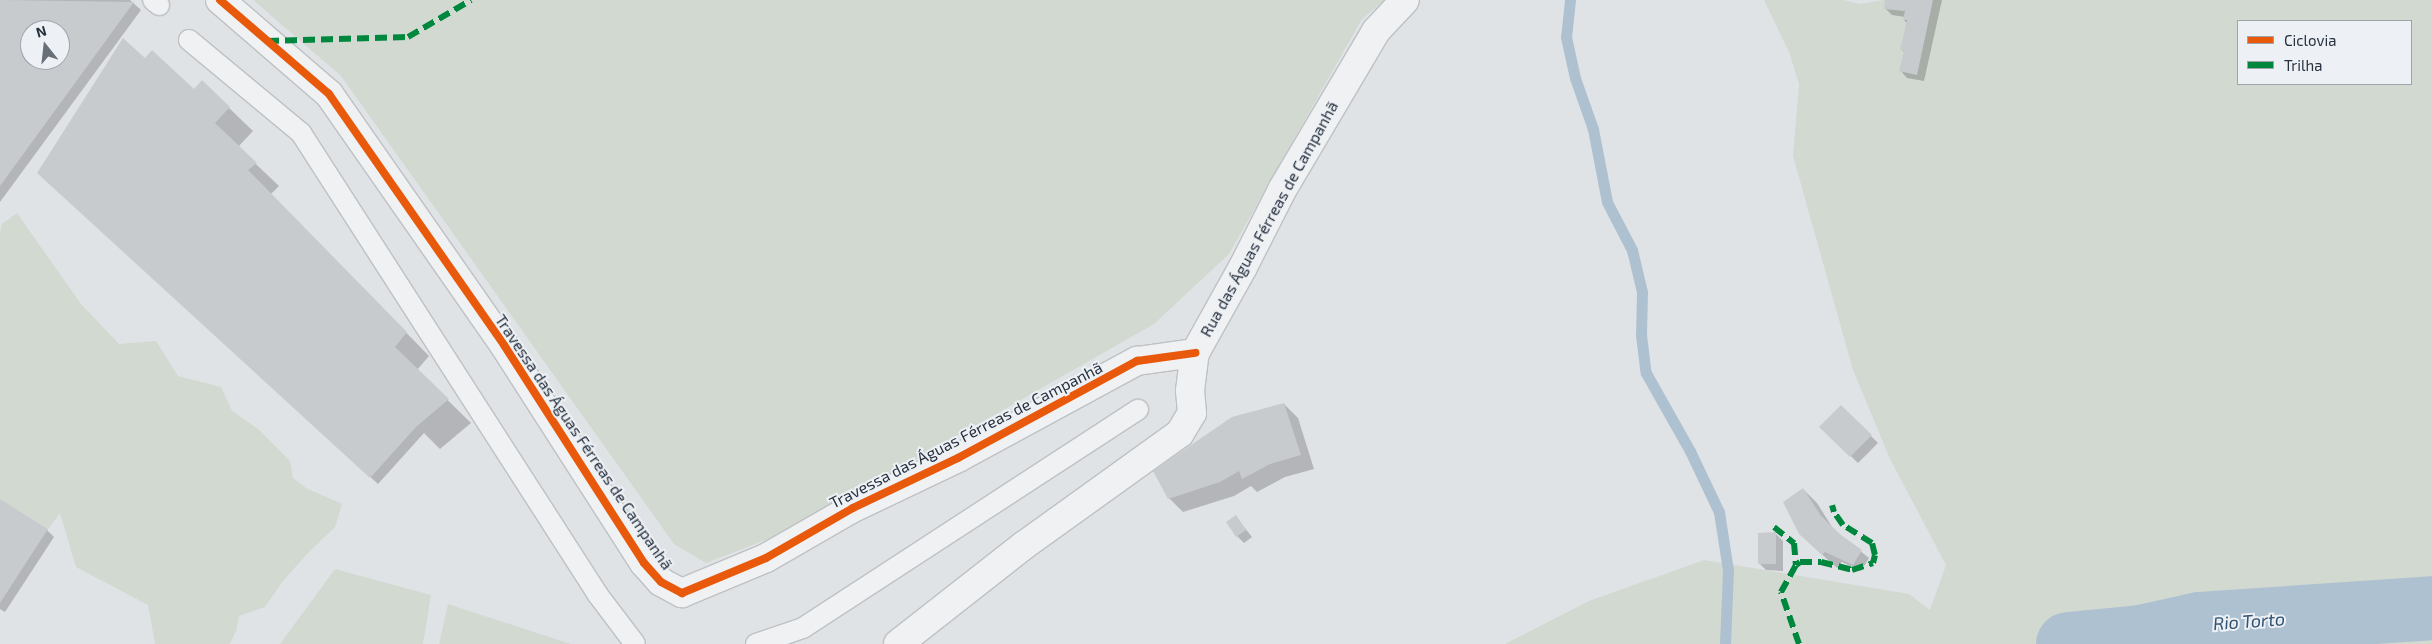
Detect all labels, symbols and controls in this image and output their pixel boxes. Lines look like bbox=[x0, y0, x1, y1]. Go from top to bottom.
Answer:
north arrow bbox=[20, 20, 70, 70]
legend bbox=[2237, 20, 2412, 85]
text: N bbox=[34, 21, 48, 41]
text: Ciclovia bbox=[2284, 31, 2336, 49]
text: Trilha bbox=[2284, 56, 2322, 74]
street label: Rua das Águas Férreas de Campanhã bbox=[1196, 98, 1342, 340]
street label: Travessa das Águas Férreas de Campanhã bbox=[491, 311, 677, 573]
street label: Travessa das Águas Férreas de Campanhã bbox=[826, 357, 1106, 513]
water label: Rio Torto bbox=[2212, 608, 2286, 634]

